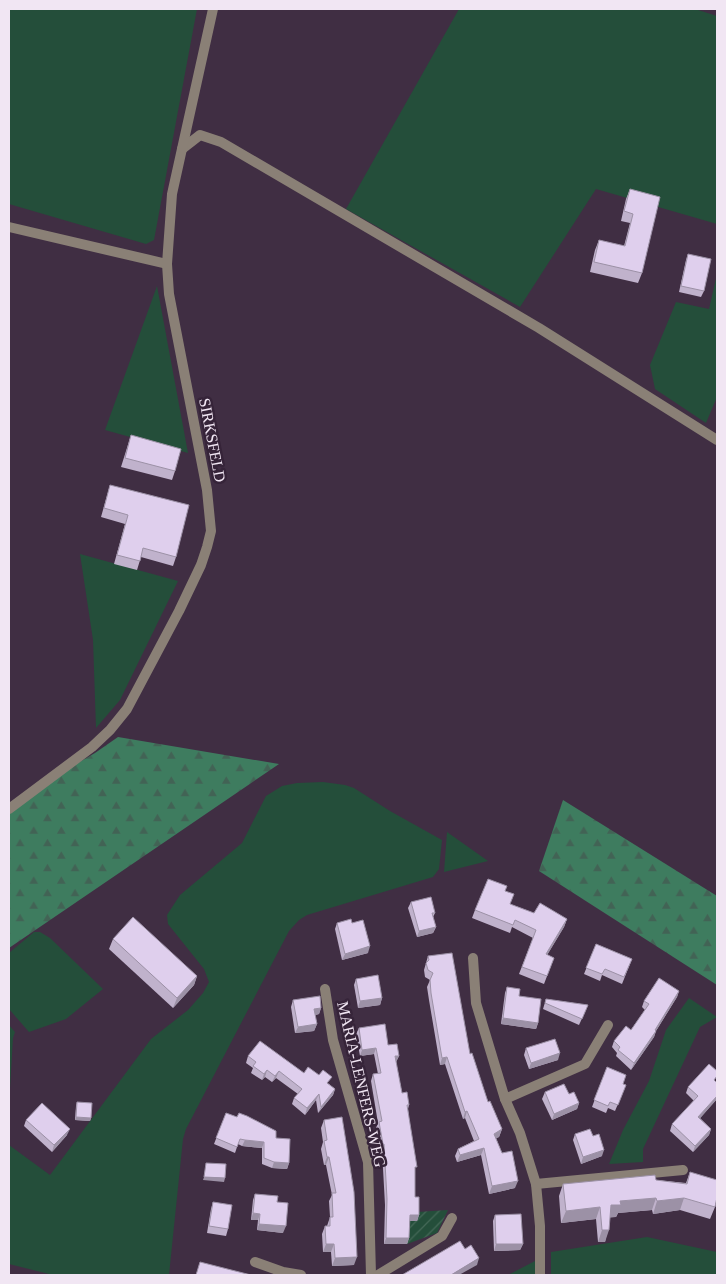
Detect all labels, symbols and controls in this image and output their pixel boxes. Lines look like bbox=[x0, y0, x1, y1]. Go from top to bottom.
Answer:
street label: SIRKSFELD bbox=[196, 397, 229, 484]
street label: MARIA-LENFERS-WEG bbox=[334, 999, 389, 1169]

